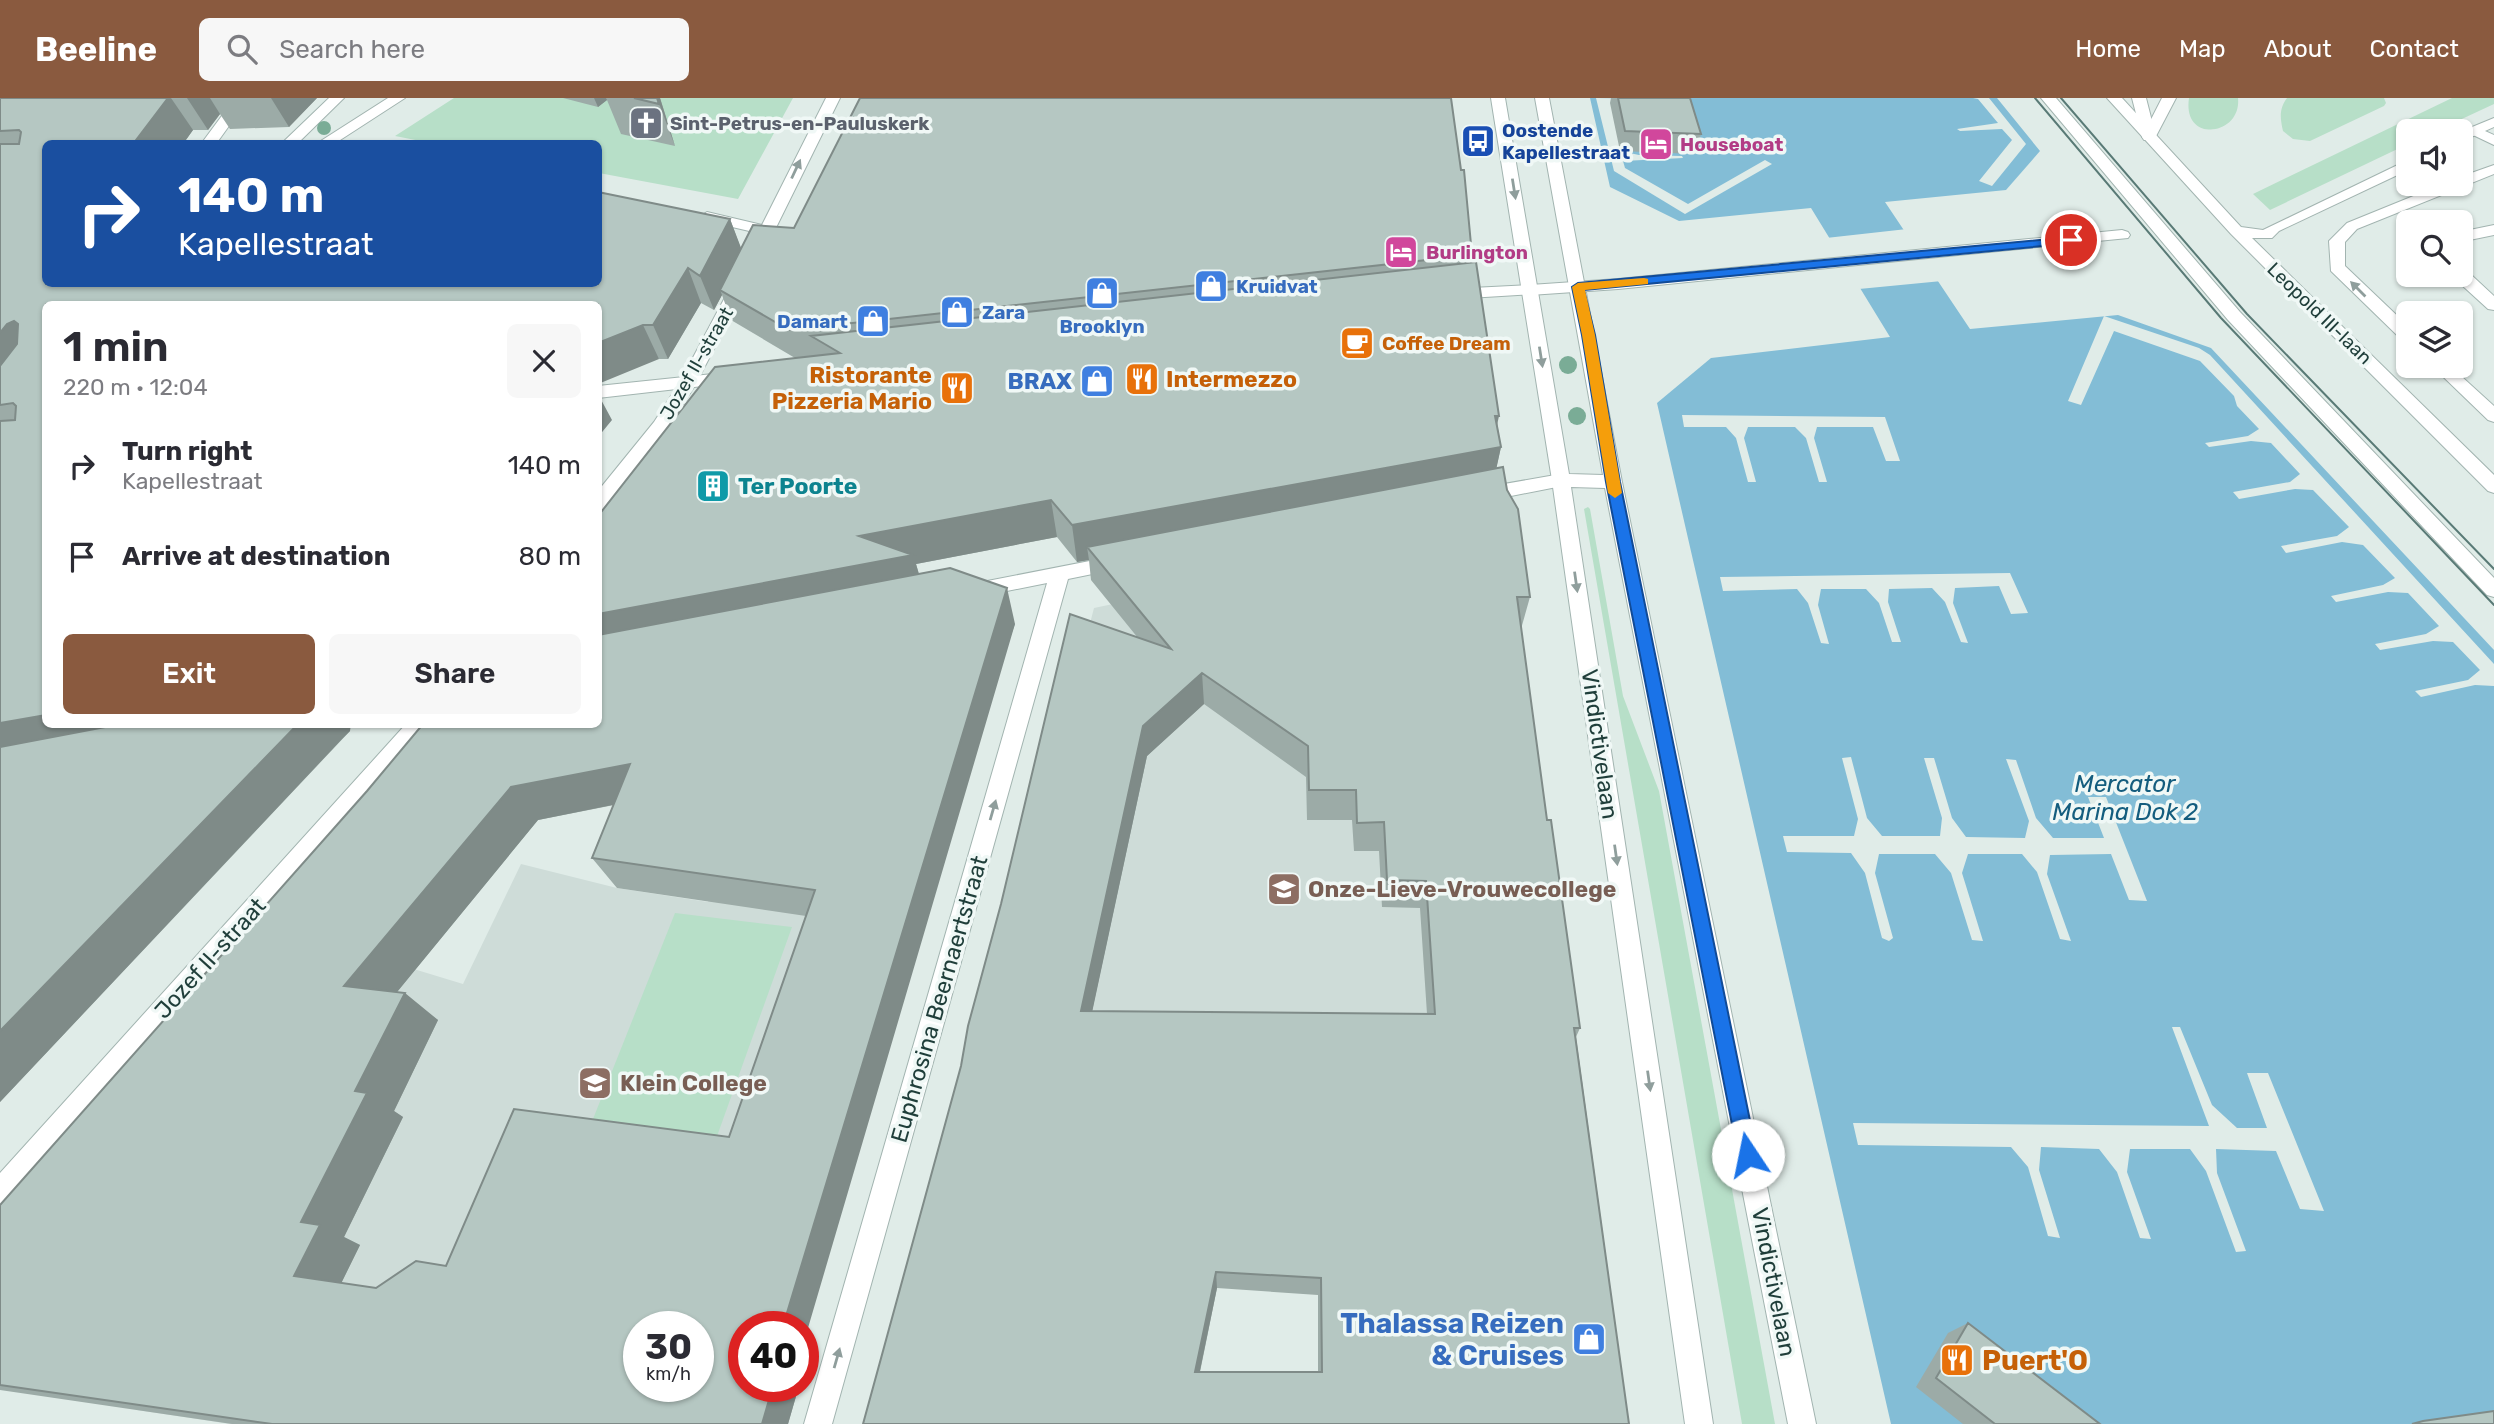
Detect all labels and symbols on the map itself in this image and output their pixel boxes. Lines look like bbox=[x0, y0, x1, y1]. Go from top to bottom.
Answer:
church icon: Sint-Petrus-en-Pauluskerk bbox=[627, 104, 665, 142]
place label: Sint-Petrus-en-Pauluskerk bbox=[670, 112, 929, 135]
place label: Oostende Kapellestraat bbox=[1502, 119, 1630, 164]
bus stop icon: Oostende Kapellestraat bbox=[1459, 122, 1497, 160]
hotel icon: Houseboat bbox=[1637, 125, 1675, 163]
place label: Houseboat bbox=[1680, 133, 1783, 156]
one-way arrow bbox=[791, 159, 802, 179]
one-way arrow bbox=[1509, 179, 1520, 201]
pin bbox=[2041, 210, 2101, 270]
hotel icon: Burlington bbox=[1382, 233, 1420, 271]
place label: Burlington bbox=[1426, 241, 1528, 264]
street label: Leopold III-laan bbox=[2263, 258, 2377, 369]
shop icon: Kruidvat bbox=[1192, 267, 1230, 305]
shop icon: Brooklyn bbox=[1083, 274, 1121, 312]
place label: Kruidvat bbox=[1236, 275, 1318, 298]
one-way arrow bbox=[2351, 281, 2367, 298]
shop icon: Zara bbox=[938, 293, 976, 331]
place label: Zara bbox=[982, 301, 1025, 324]
street label: Jozef II-straat bbox=[655, 302, 738, 424]
shop icon: Damart bbox=[854, 302, 892, 340]
place label: Damart bbox=[777, 310, 848, 333]
place label: Brooklyn bbox=[1059, 315, 1145, 338]
cafe icon: Coffee Dream bbox=[1338, 324, 1376, 362]
place label: Coffee Dream bbox=[1382, 332, 1511, 355]
one-way arrow bbox=[1536, 346, 1547, 368]
restaurant icon: Intermezzo bbox=[1123, 360, 1161, 398]
place label: Ristorante Pizzeria Mario bbox=[772, 361, 932, 415]
shop icon: BRAX bbox=[1078, 362, 1116, 400]
place label: Intermezzo bbox=[1166, 365, 1297, 393]
place label: BRAX bbox=[1008, 367, 1072, 395]
restaurant icon: Ristorante Pizzeria Mario bbox=[938, 369, 976, 407]
building icon: Ter Poorte bbox=[694, 467, 732, 505]
place label: Ter Poorte bbox=[738, 472, 857, 500]
one-way arrow bbox=[1571, 571, 1582, 593]
street label: Vindictivelaan bbox=[1576, 667, 1624, 821]
water label: Mercator Marina Dok 2 bbox=[2052, 770, 2199, 826]
one-way arrow bbox=[988, 799, 998, 820]
one-way arrow bbox=[1611, 845, 1622, 867]
street label: Euphrosina Beernaertstraat bbox=[885, 852, 993, 1146]
school or university icon: Onze-Lieve-Vrouwecollege bbox=[1265, 870, 1303, 908]
place label: Onze-Lieve-Vrouwecollege bbox=[1308, 875, 1616, 903]
street label: Jozef II-straat bbox=[148, 892, 272, 1024]
school or university icon: Klein College bbox=[576, 1064, 614, 1102]
place label: Klein College bbox=[620, 1069, 767, 1097]
one-way arrow bbox=[1644, 1070, 1655, 1092]
position arrow bbox=[1711, 1118, 1785, 1192]
street label: Vindictivelaan bbox=[1746, 1205, 1802, 1359]
place label: Thalassa Reizen & Cruises bbox=[1340, 1307, 1564, 1372]
speed limit sign: 40 bbox=[728, 1311, 819, 1402]
shop icon: Thalassa Reizen & Cruises bbox=[1570, 1320, 1608, 1358]
restaurant icon: Puert'O bbox=[1938, 1341, 1976, 1379]
place label: Puert'O bbox=[1982, 1344, 2088, 1377]
one-way arrow bbox=[832, 1348, 842, 1369]

